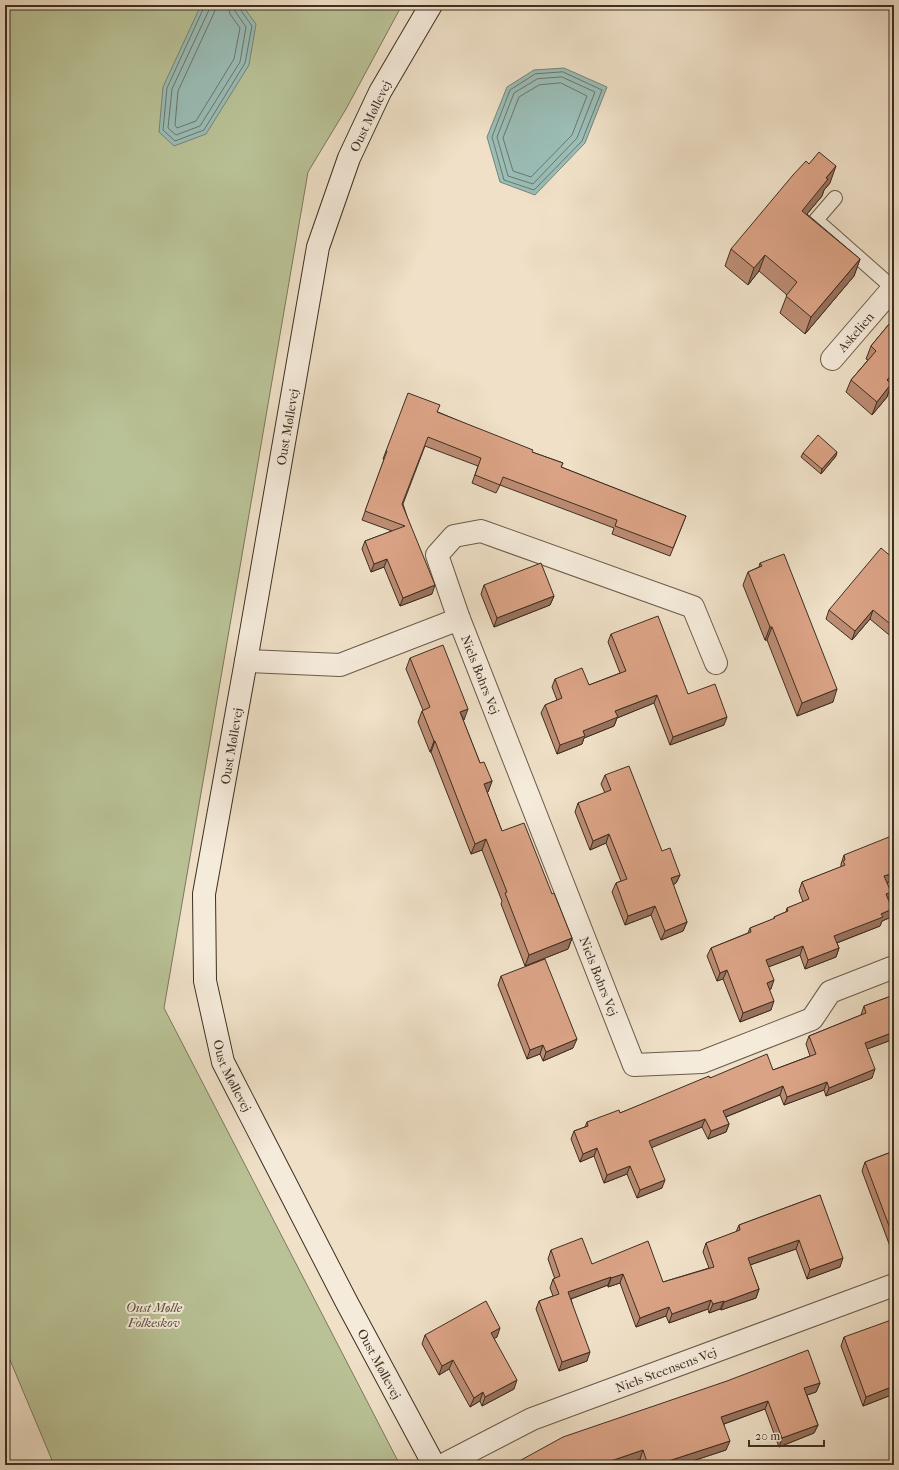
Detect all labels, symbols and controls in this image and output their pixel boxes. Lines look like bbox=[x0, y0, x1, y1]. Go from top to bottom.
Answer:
street label: Oust Møllevej bbox=[347, 78, 394, 154]
street label: Askelien bbox=[834, 309, 877, 356]
street label: Oust Møllevej bbox=[273, 388, 302, 467]
street label: Niels Bohrs Vej bbox=[458, 633, 503, 717]
street label: Oust Møllevej bbox=[217, 707, 246, 786]
street label: Niels Bohrs Vej bbox=[576, 934, 621, 1018]
street label: Oust Møllevej bbox=[210, 1038, 254, 1114]
park label: Oust Mølle Folkeskov bbox=[126, 1300, 183, 1330]
street label: Oust Møllevej bbox=[354, 1326, 404, 1402]
street label: Niels Steensens Vej bbox=[613, 1344, 719, 1395]
scale bar bbox=[749, 1422, 824, 1448]
text: 20 m bbox=[755, 1429, 780, 1443]

